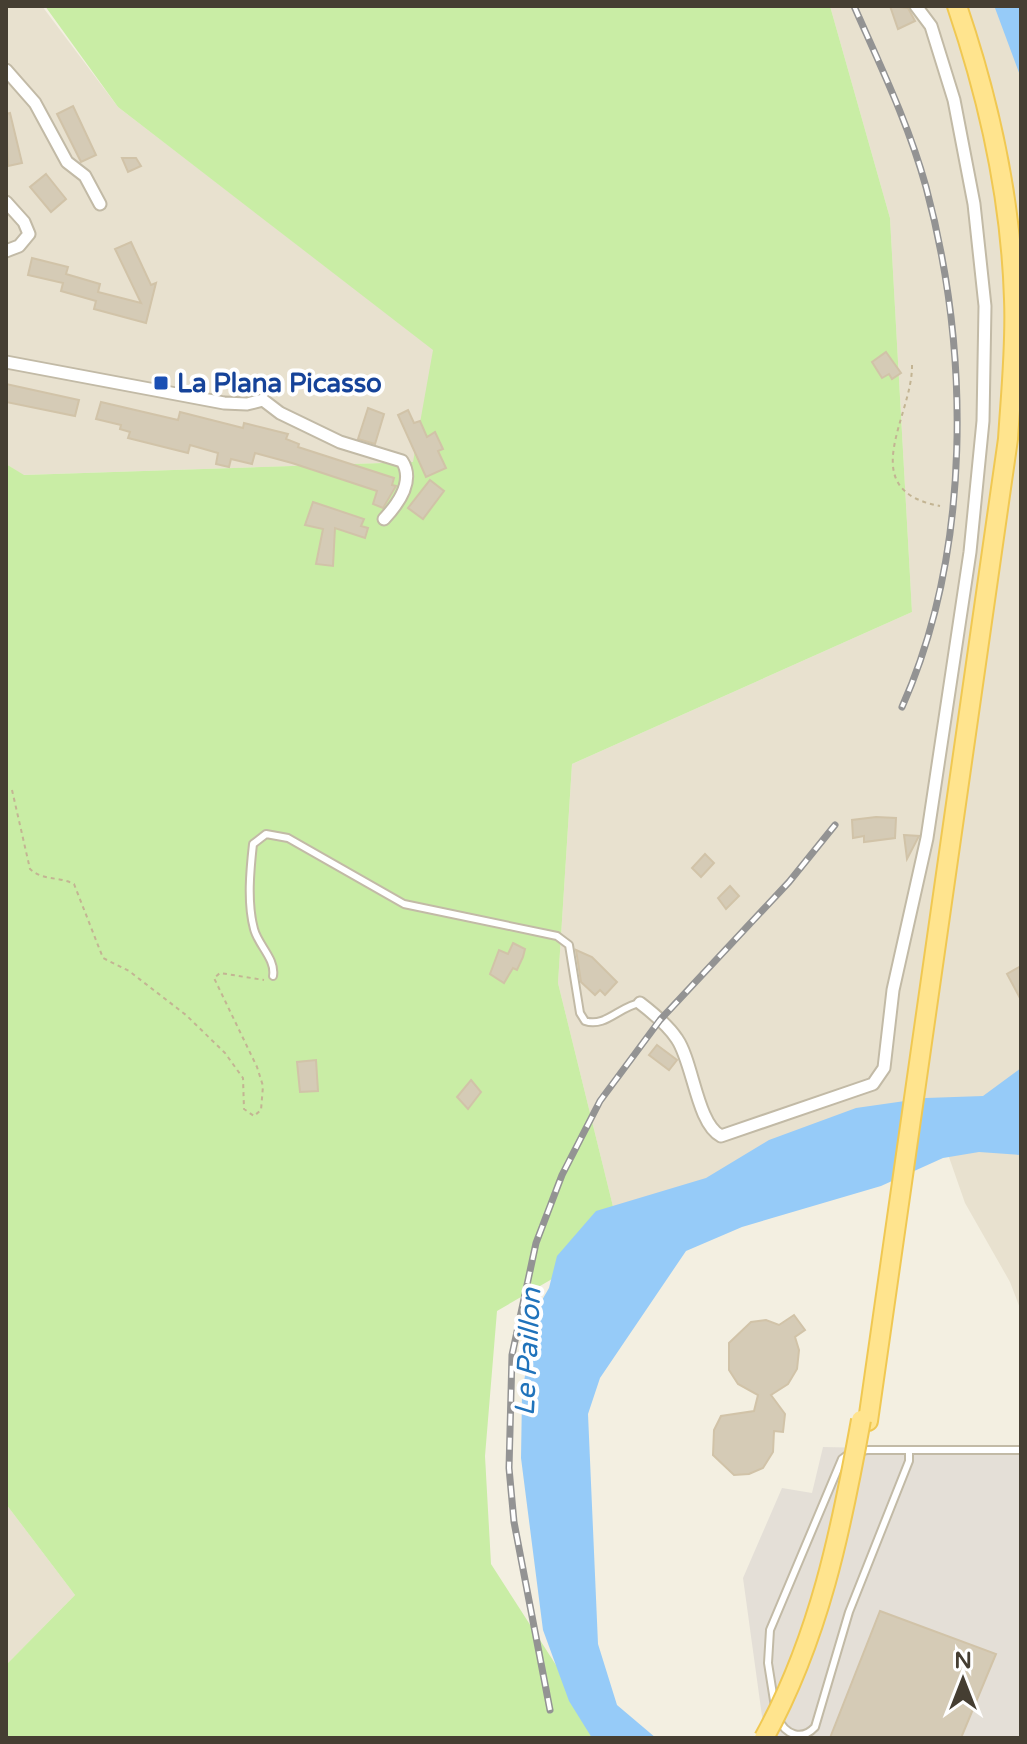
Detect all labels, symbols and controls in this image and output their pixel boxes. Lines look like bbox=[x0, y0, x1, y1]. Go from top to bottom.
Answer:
place label: La Plana Picasso bbox=[177, 368, 382, 399]
marker: La Plana Picasso bbox=[152, 374, 170, 392]
water label: Le Paillon bbox=[508, 1286, 548, 1417]
north arrow bbox=[923, 1640, 1003, 1720]
text: N bbox=[954, 1648, 972, 1674]

